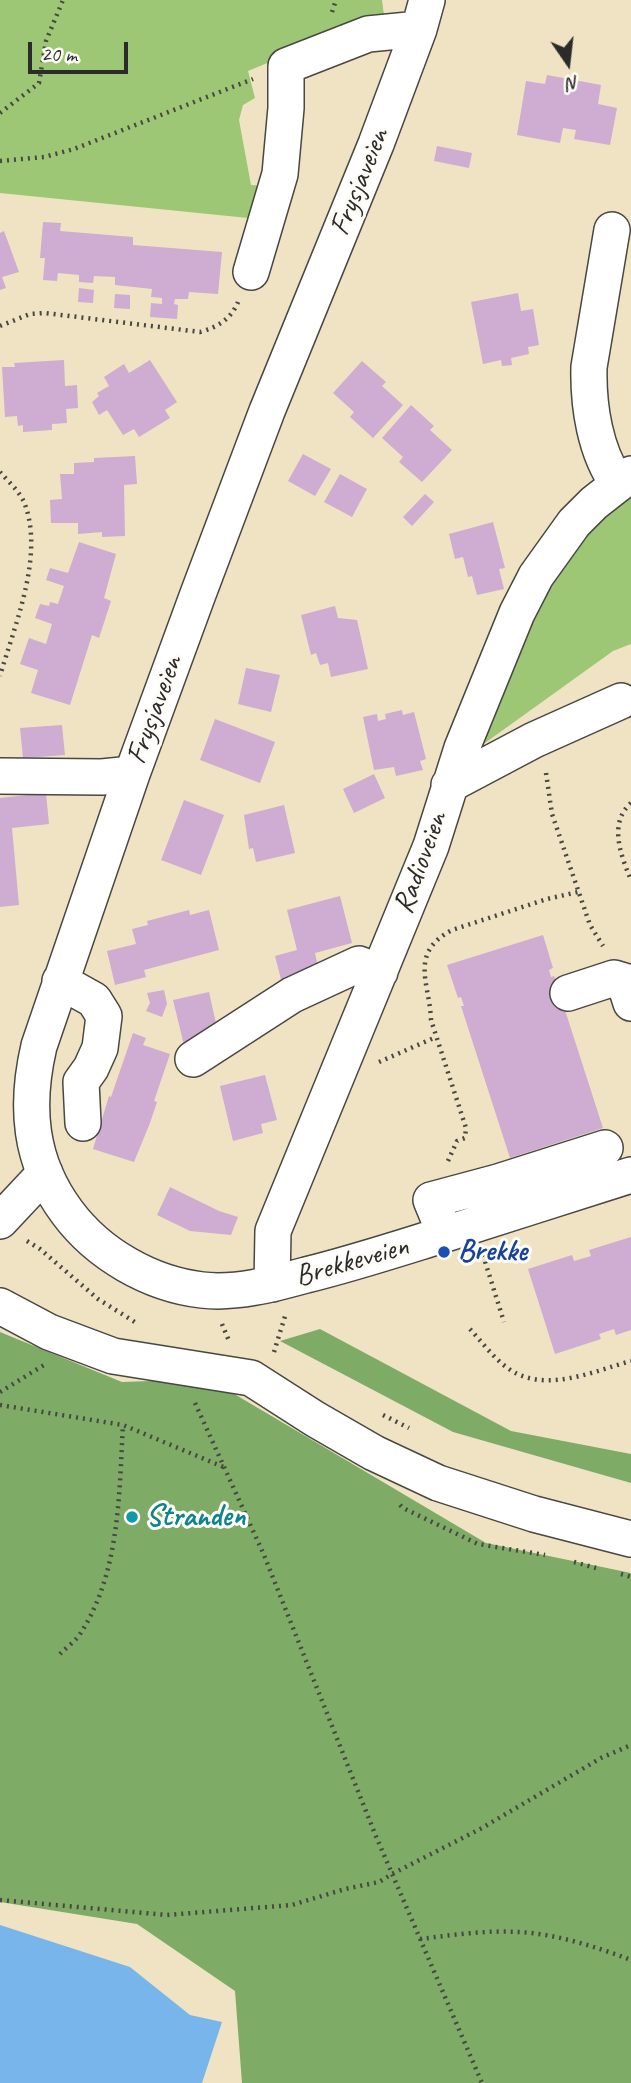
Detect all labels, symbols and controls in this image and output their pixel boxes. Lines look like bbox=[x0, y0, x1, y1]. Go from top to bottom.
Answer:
scale bar bbox=[32, 28, 131, 72]
north arrow bbox=[533, 28, 603, 98]
text: 20 m bbox=[41, 41, 77, 67]
text: N bbox=[564, 70, 582, 96]
street label: Frysjaveien bbox=[322, 123, 398, 241]
street label: Frysjaveien bbox=[119, 651, 191, 769]
street label: Radioveien bbox=[386, 807, 456, 919]
street label: Brekkeveien bbox=[291, 1229, 413, 1295]
place label: Brekke bbox=[458, 1234, 527, 1270]
marker: Brekke bbox=[436, 1244, 452, 1260]
place label: Stranden bbox=[146, 1499, 245, 1535]
marker: Stranden bbox=[124, 1509, 140, 1525]

